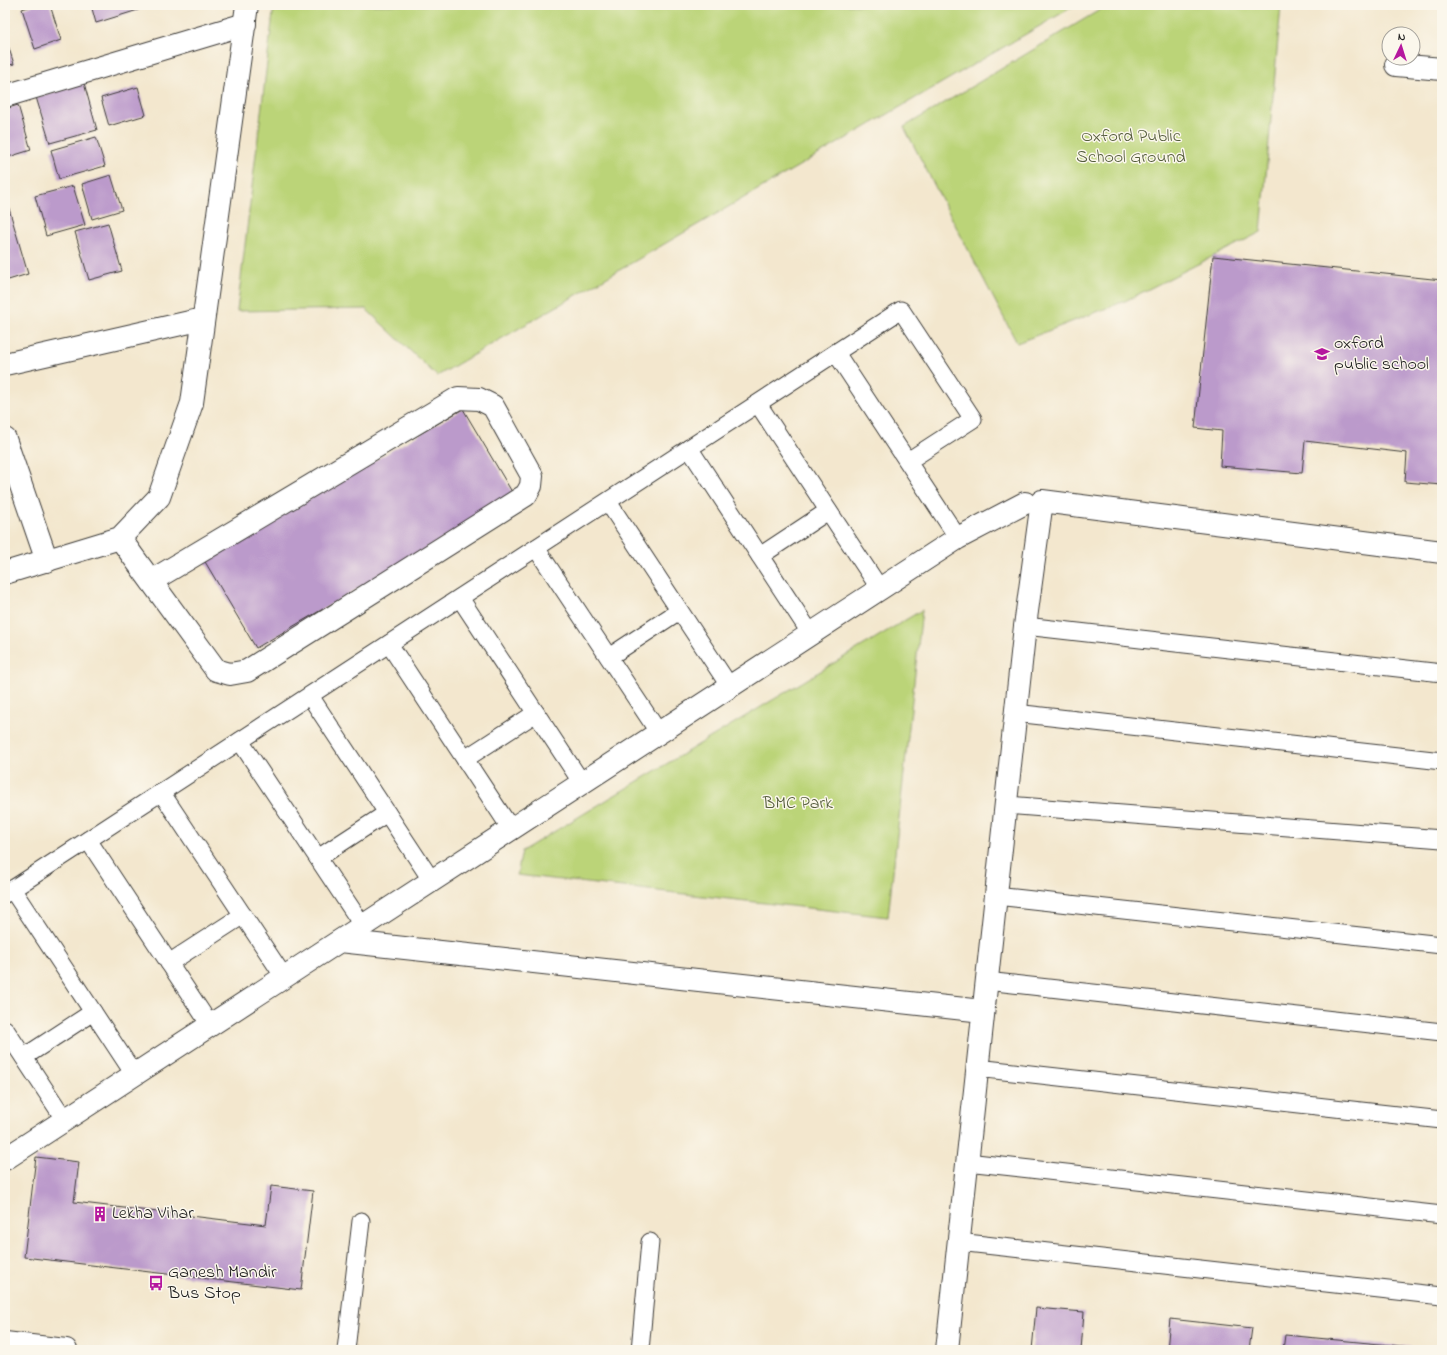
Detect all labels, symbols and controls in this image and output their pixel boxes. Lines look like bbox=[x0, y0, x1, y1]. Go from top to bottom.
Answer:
north arrow bbox=[1381, 26, 1421, 66]
text: N bbox=[1397, 29, 1406, 45]
park label: Oxford Public School Ground bbox=[1076, 124, 1186, 171]
place label: oxford public school bbox=[1334, 331, 1429, 378]
school or university icon: oxford public school bbox=[1313, 345, 1331, 363]
park label: BMC Park bbox=[762, 791, 833, 817]
place label: Lekha Vihar bbox=[112, 1201, 194, 1227]
building icon: Lekha Vihar bbox=[91, 1205, 109, 1223]
place label: Ganesh Mandir Bus Stop bbox=[167, 1260, 277, 1307]
bus stop icon: Ganesh Mandir Bus Stop bbox=[147, 1274, 165, 1292]

